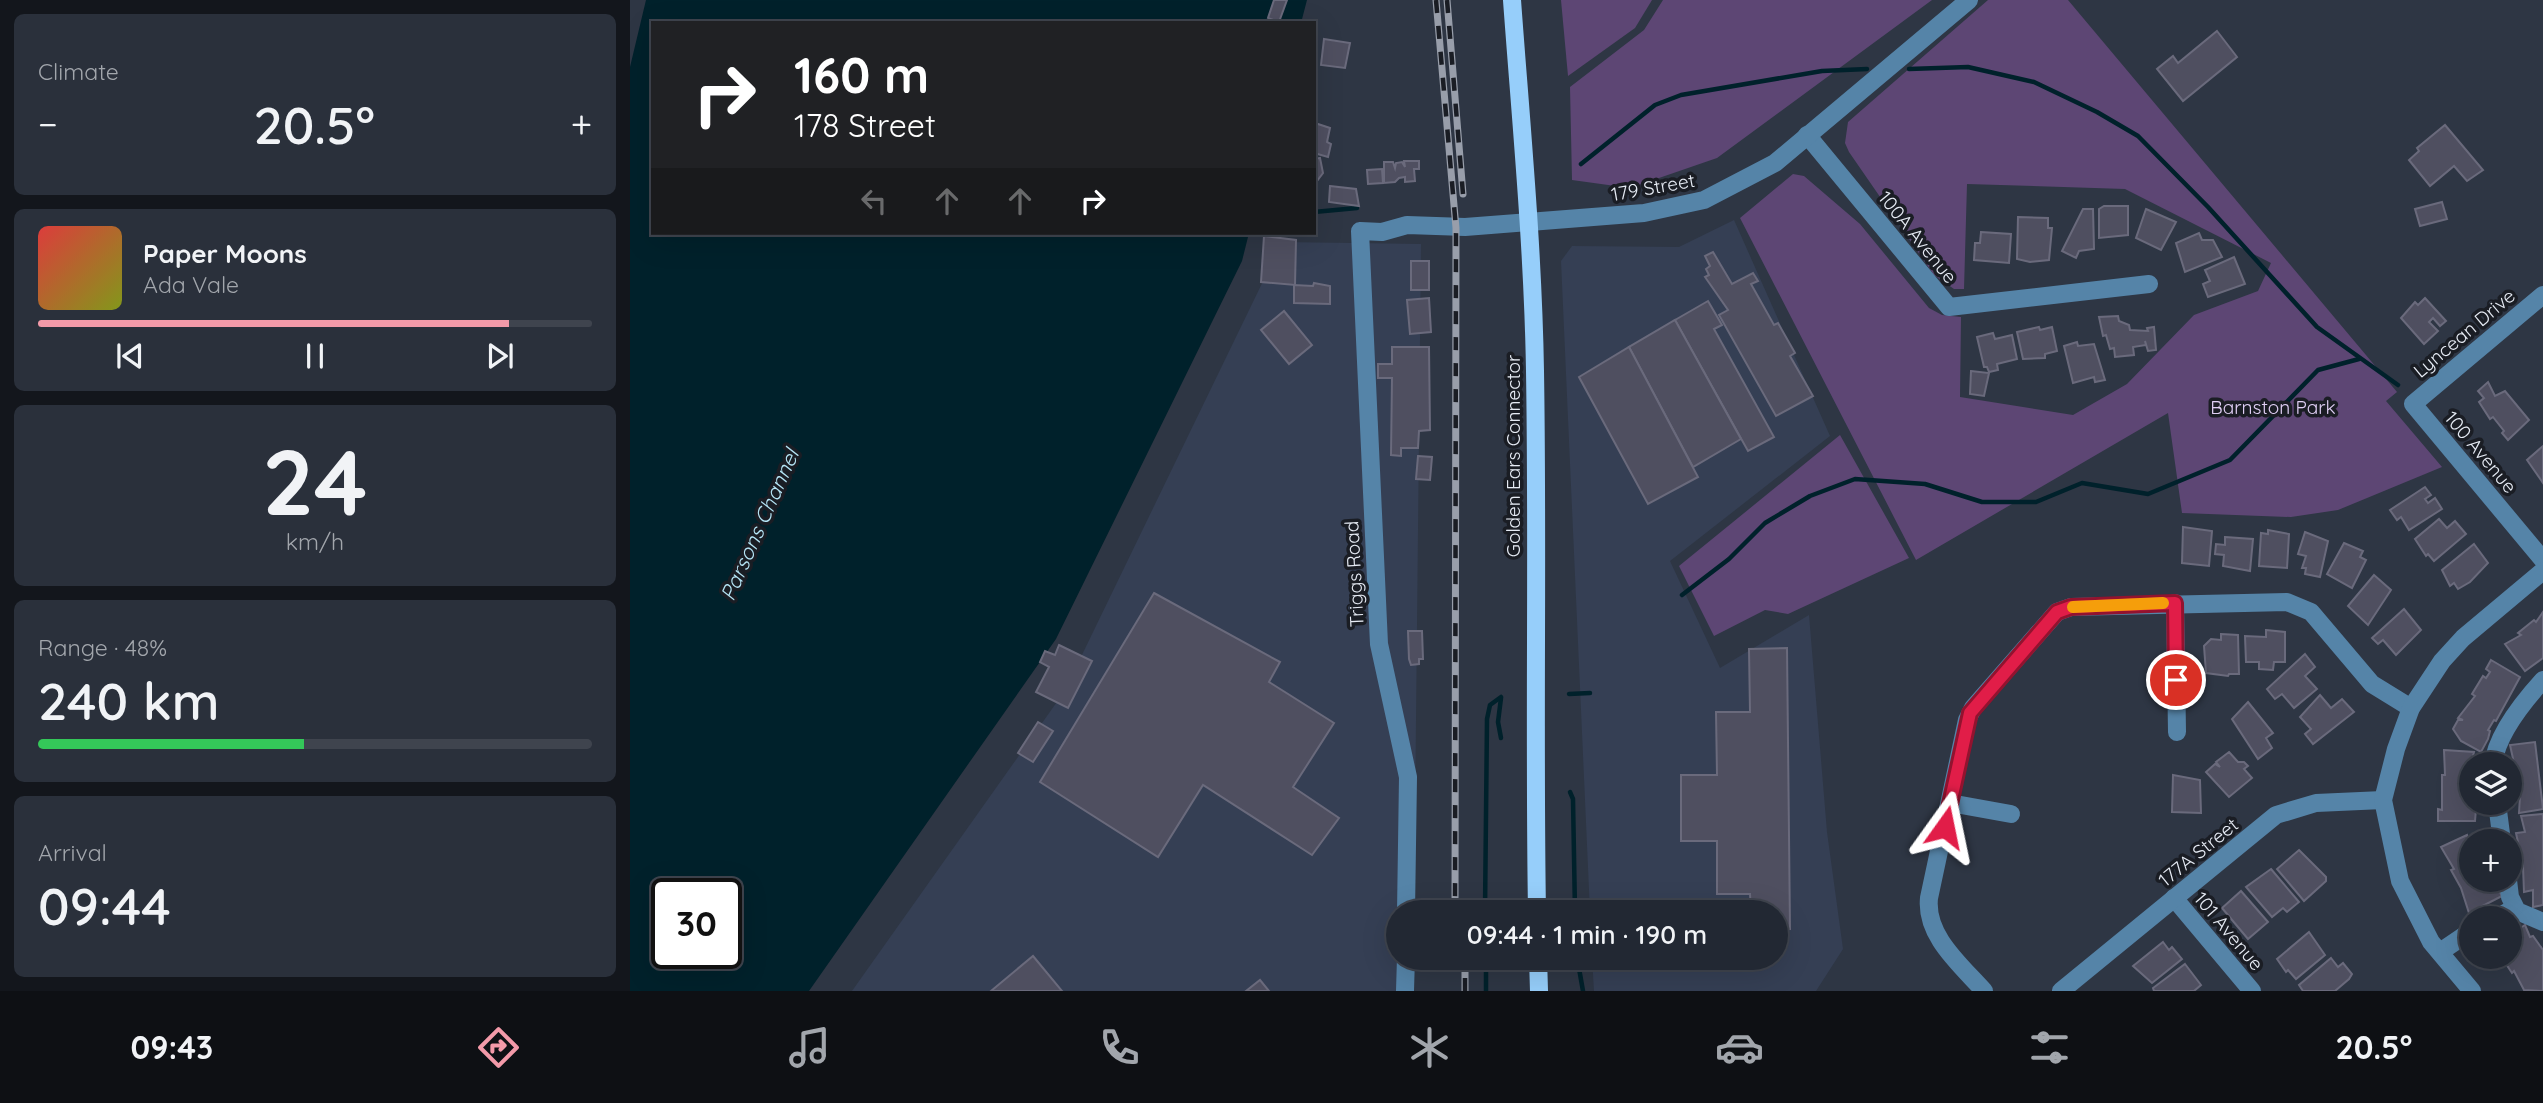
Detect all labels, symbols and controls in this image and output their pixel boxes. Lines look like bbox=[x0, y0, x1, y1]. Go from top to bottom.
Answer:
text: 160 m bbox=[794, 44, 929, 105]
icon: right bbox=[679, 49, 770, 140]
text: Climate bbox=[38, 57, 119, 86]
text: 20.5° bbox=[253, 92, 375, 157]
text: − bbox=[38, 100, 58, 148]
text: + bbox=[571, 100, 592, 148]
text: 178 Street bbox=[794, 105, 936, 145]
street label: 179 Street bbox=[1609, 168, 1697, 206]
icon: left bbox=[855, 182, 893, 220]
icon: ahead bbox=[928, 182, 966, 220]
icon: ahead bbox=[1001, 182, 1039, 220]
icon: right bbox=[1074, 182, 1112, 220]
street label: 100A Avenue bbox=[1873, 186, 1963, 288]
text: Paper Moons bbox=[143, 237, 307, 270]
text: Ada Vale bbox=[143, 270, 239, 299]
street label: Lyncean Drive bbox=[2408, 283, 2520, 383]
icon: previous bbox=[111, 337, 149, 375]
icon: pause bbox=[296, 337, 334, 375]
icon: next bbox=[481, 337, 519, 375]
street label: Golden Ears Connector bbox=[1501, 354, 1525, 557]
park label: Barnston Park bbox=[2210, 395, 2336, 419]
street label: 100 Avenue bbox=[2440, 406, 2522, 498]
text: 24 bbox=[262, 424, 368, 538]
water label: Parsons Channel bbox=[714, 443, 805, 604]
street label: Triggs Road bbox=[1339, 520, 1369, 628]
text: km/h bbox=[286, 527, 344, 556]
text: Range · 48% bbox=[38, 633, 167, 662]
pin bbox=[2146, 650, 2206, 710]
icon: arrive bbox=[2157, 661, 2195, 699]
text: 240 km bbox=[38, 668, 219, 733]
map controls bbox=[2459, 752, 2522, 969]
button: layers bbox=[2459, 752, 2522, 815]
position arrow bbox=[1908, 790, 1982, 864]
street label: 177A Street bbox=[2153, 812, 2243, 892]
button: + bbox=[2459, 829, 2522, 892]
text: Arrival bbox=[38, 838, 107, 867]
text: 09:44 bbox=[38, 873, 171, 938]
speed limit sign: 30 bbox=[651, 878, 742, 969]
street label: 101 Avenue bbox=[2189, 887, 2269, 975]
button: − bbox=[2459, 906, 2522, 969]
text: 09:44 · 1 min · 190 m bbox=[1467, 918, 1707, 951]
icon: directions bbox=[474, 1023, 523, 1072]
icon: music bbox=[785, 1023, 834, 1072]
icon: phone bbox=[1095, 1023, 1144, 1072]
icon: climate bbox=[1405, 1023, 1454, 1072]
icon: car bbox=[1715, 1023, 1764, 1072]
icon: filters bbox=[2025, 1023, 2074, 1072]
text: 09:43 bbox=[131, 1027, 213, 1067]
text: 20.5° bbox=[2335, 1027, 2412, 1067]

